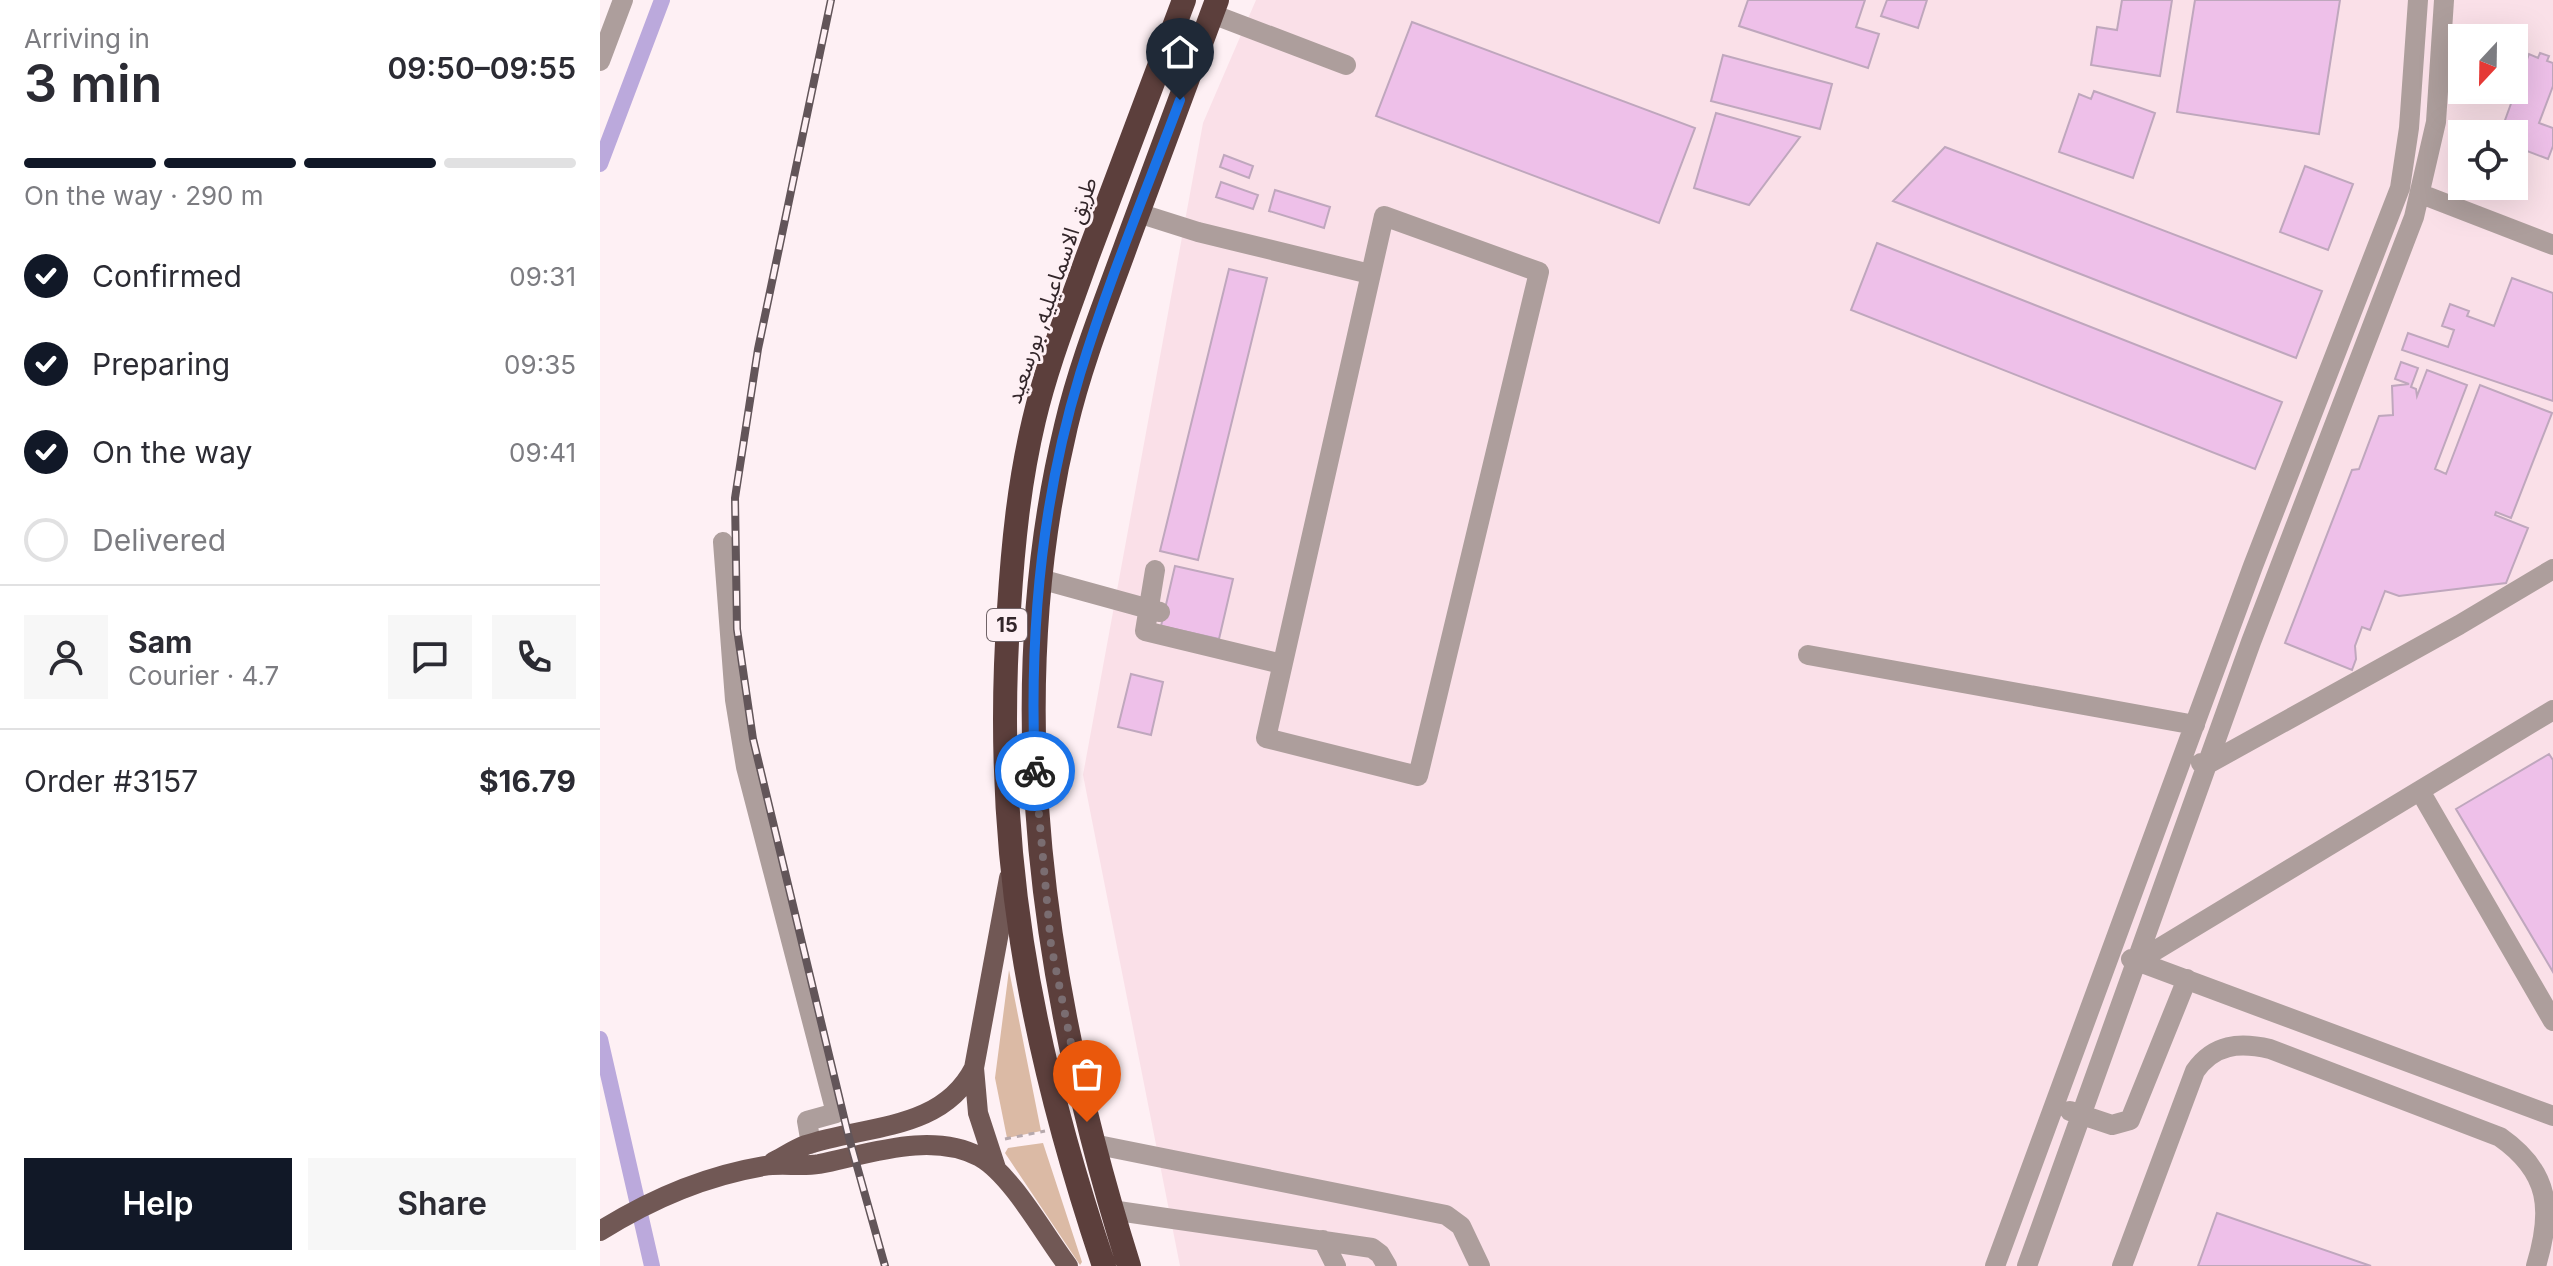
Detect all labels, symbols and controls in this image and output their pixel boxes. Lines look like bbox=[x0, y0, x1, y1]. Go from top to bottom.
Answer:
pin bbox=[1146, 18, 1214, 100]
text: Arriving in bbox=[24, 23, 150, 54]
north arrow bbox=[2448, 24, 2528, 104]
map controls bbox=[2448, 24, 2528, 200]
icon: home bbox=[1158, 30, 1202, 74]
text: 09:50–09:55 bbox=[388, 50, 576, 86]
text: 3 min bbox=[24, 52, 162, 115]
button: locate bbox=[2448, 120, 2528, 200]
street label: طريق الاسماعيليه, بورسعيد bbox=[1000, 173, 1103, 407]
text: On the way · 290 m bbox=[24, 180, 264, 211]
icon: check bbox=[24, 254, 68, 298]
text: Confirmed bbox=[92, 258, 242, 294]
text: 09:31 bbox=[509, 261, 576, 292]
icon: check bbox=[24, 342, 68, 386]
text: Preparing bbox=[92, 346, 230, 382]
text: 09:35 bbox=[504, 349, 576, 380]
icon: check bbox=[24, 430, 68, 474]
text: On the way bbox=[92, 434, 252, 470]
text: 09:41 bbox=[509, 437, 576, 468]
text: Delivered bbox=[92, 522, 226, 558]
road number: 15 bbox=[987, 609, 1027, 641]
button: person bbox=[24, 615, 108, 699]
button: chat bbox=[388, 615, 472, 699]
button: phone bbox=[492, 615, 576, 699]
text: Sam bbox=[128, 624, 192, 660]
text: Courier · 4.7 bbox=[128, 660, 279, 691]
courier bbox=[995, 731, 1075, 811]
icon: bike bbox=[1013, 749, 1057, 793]
text: Order #3157 bbox=[24, 763, 198, 799]
text: $16.79 bbox=[479, 763, 576, 799]
pin bbox=[1053, 1040, 1121, 1122]
icon: bag bbox=[1065, 1052, 1109, 1096]
button: Help bbox=[24, 1158, 292, 1250]
button: Share bbox=[308, 1158, 576, 1250]

